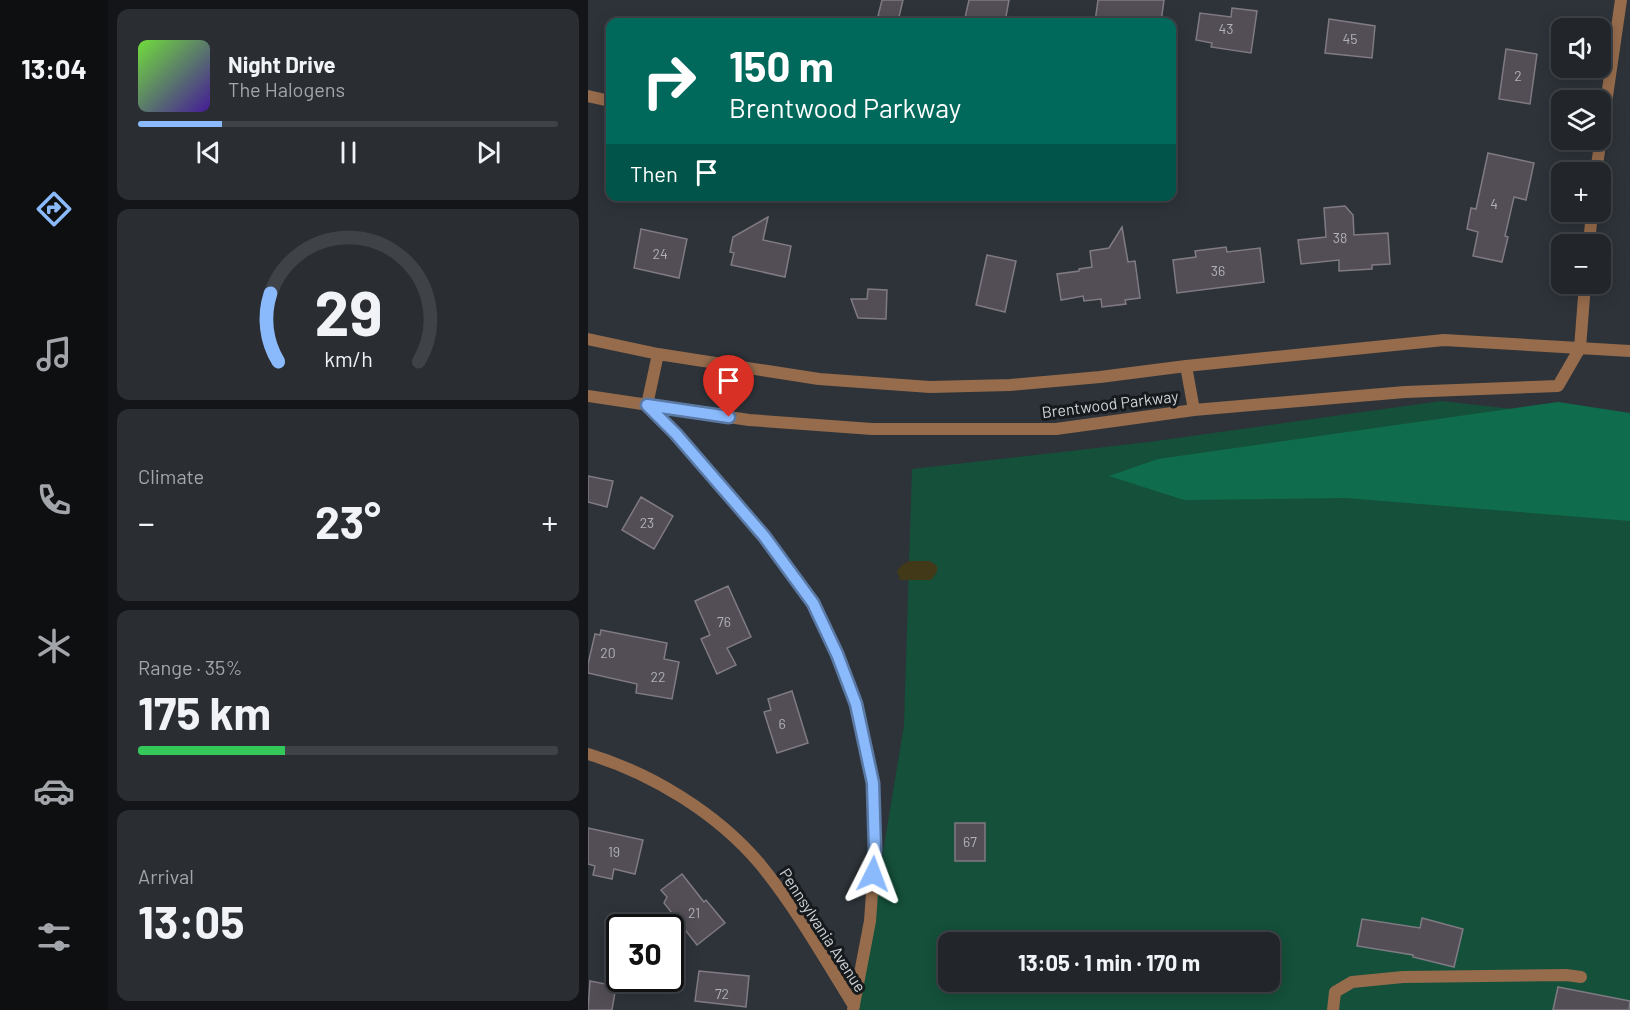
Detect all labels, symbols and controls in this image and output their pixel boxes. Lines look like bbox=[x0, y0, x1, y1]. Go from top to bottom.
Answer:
map controls bbox=[1551, 18, 1611, 294]
button: sound bbox=[1551, 18, 1611, 78]
house number: 43 bbox=[1219, 20, 1233, 37]
house number: 45 bbox=[1343, 30, 1357, 47]
text: 150 m bbox=[729, 40, 834, 90]
icon: right bbox=[630, 42, 708, 120]
text: Night Drive bbox=[228, 51, 336, 77]
text: 13:04 bbox=[21, 52, 87, 84]
house number: 2 bbox=[1514, 67, 1522, 84]
text: The Halogens bbox=[228, 77, 345, 101]
button: layers bbox=[1551, 90, 1611, 150]
text: Brentwood Parkway bbox=[729, 91, 961, 123]
icon: previous bbox=[192, 136, 225, 169]
icon: pause bbox=[332, 136, 365, 169]
icon: next bbox=[472, 136, 505, 169]
icon: arrive bbox=[690, 156, 723, 189]
text: Then bbox=[630, 160, 678, 186]
button: + bbox=[1551, 162, 1611, 222]
icon: directions bbox=[33, 188, 75, 230]
house number: 4 bbox=[1490, 195, 1498, 212]
house number: 38 bbox=[1333, 229, 1347, 246]
button: − bbox=[1551, 234, 1611, 294]
house number: 24 bbox=[652, 245, 668, 262]
house number: 36 bbox=[1211, 262, 1225, 279]
text: 29 bbox=[314, 274, 382, 348]
icon: music bbox=[33, 333, 75, 375]
text: km/h bbox=[324, 346, 372, 371]
pin bbox=[703, 355, 754, 417]
icon: arrive bbox=[712, 364, 745, 397]
street label: Brentwood Parkway bbox=[1040, 386, 1180, 421]
text: Climate bbox=[138, 464, 204, 488]
icon: phone bbox=[33, 479, 75, 521]
text: 23° bbox=[315, 494, 381, 548]
text: − bbox=[138, 502, 155, 542]
text: + bbox=[541, 502, 558, 542]
house number: 23 bbox=[640, 514, 654, 531]
house number: 76 bbox=[717, 613, 731, 630]
icon: climate bbox=[33, 625, 75, 667]
house number: 20 bbox=[600, 644, 616, 661]
text: Range · 35% bbox=[138, 655, 242, 679]
house number: 22 bbox=[650, 668, 666, 685]
text: 175 km bbox=[138, 685, 271, 739]
house number: 6 bbox=[778, 715, 786, 732]
icon: car bbox=[33, 770, 75, 812]
house number: 67 bbox=[963, 833, 977, 850]
position arrow bbox=[841, 842, 905, 906]
house number: 19 bbox=[608, 843, 620, 860]
text: Arrival bbox=[138, 864, 194, 888]
street label: Pennsylvania Avenue bbox=[776, 864, 871, 995]
text: 13:05 bbox=[138, 894, 245, 948]
house number: 21 bbox=[688, 904, 700, 921]
speed limit sign: 30 bbox=[606, 914, 684, 992]
icon: filters bbox=[33, 916, 75, 958]
text: 13:05 · 1 min · 170 m bbox=[1018, 949, 1200, 975]
house number: 72 bbox=[715, 985, 729, 1002]

